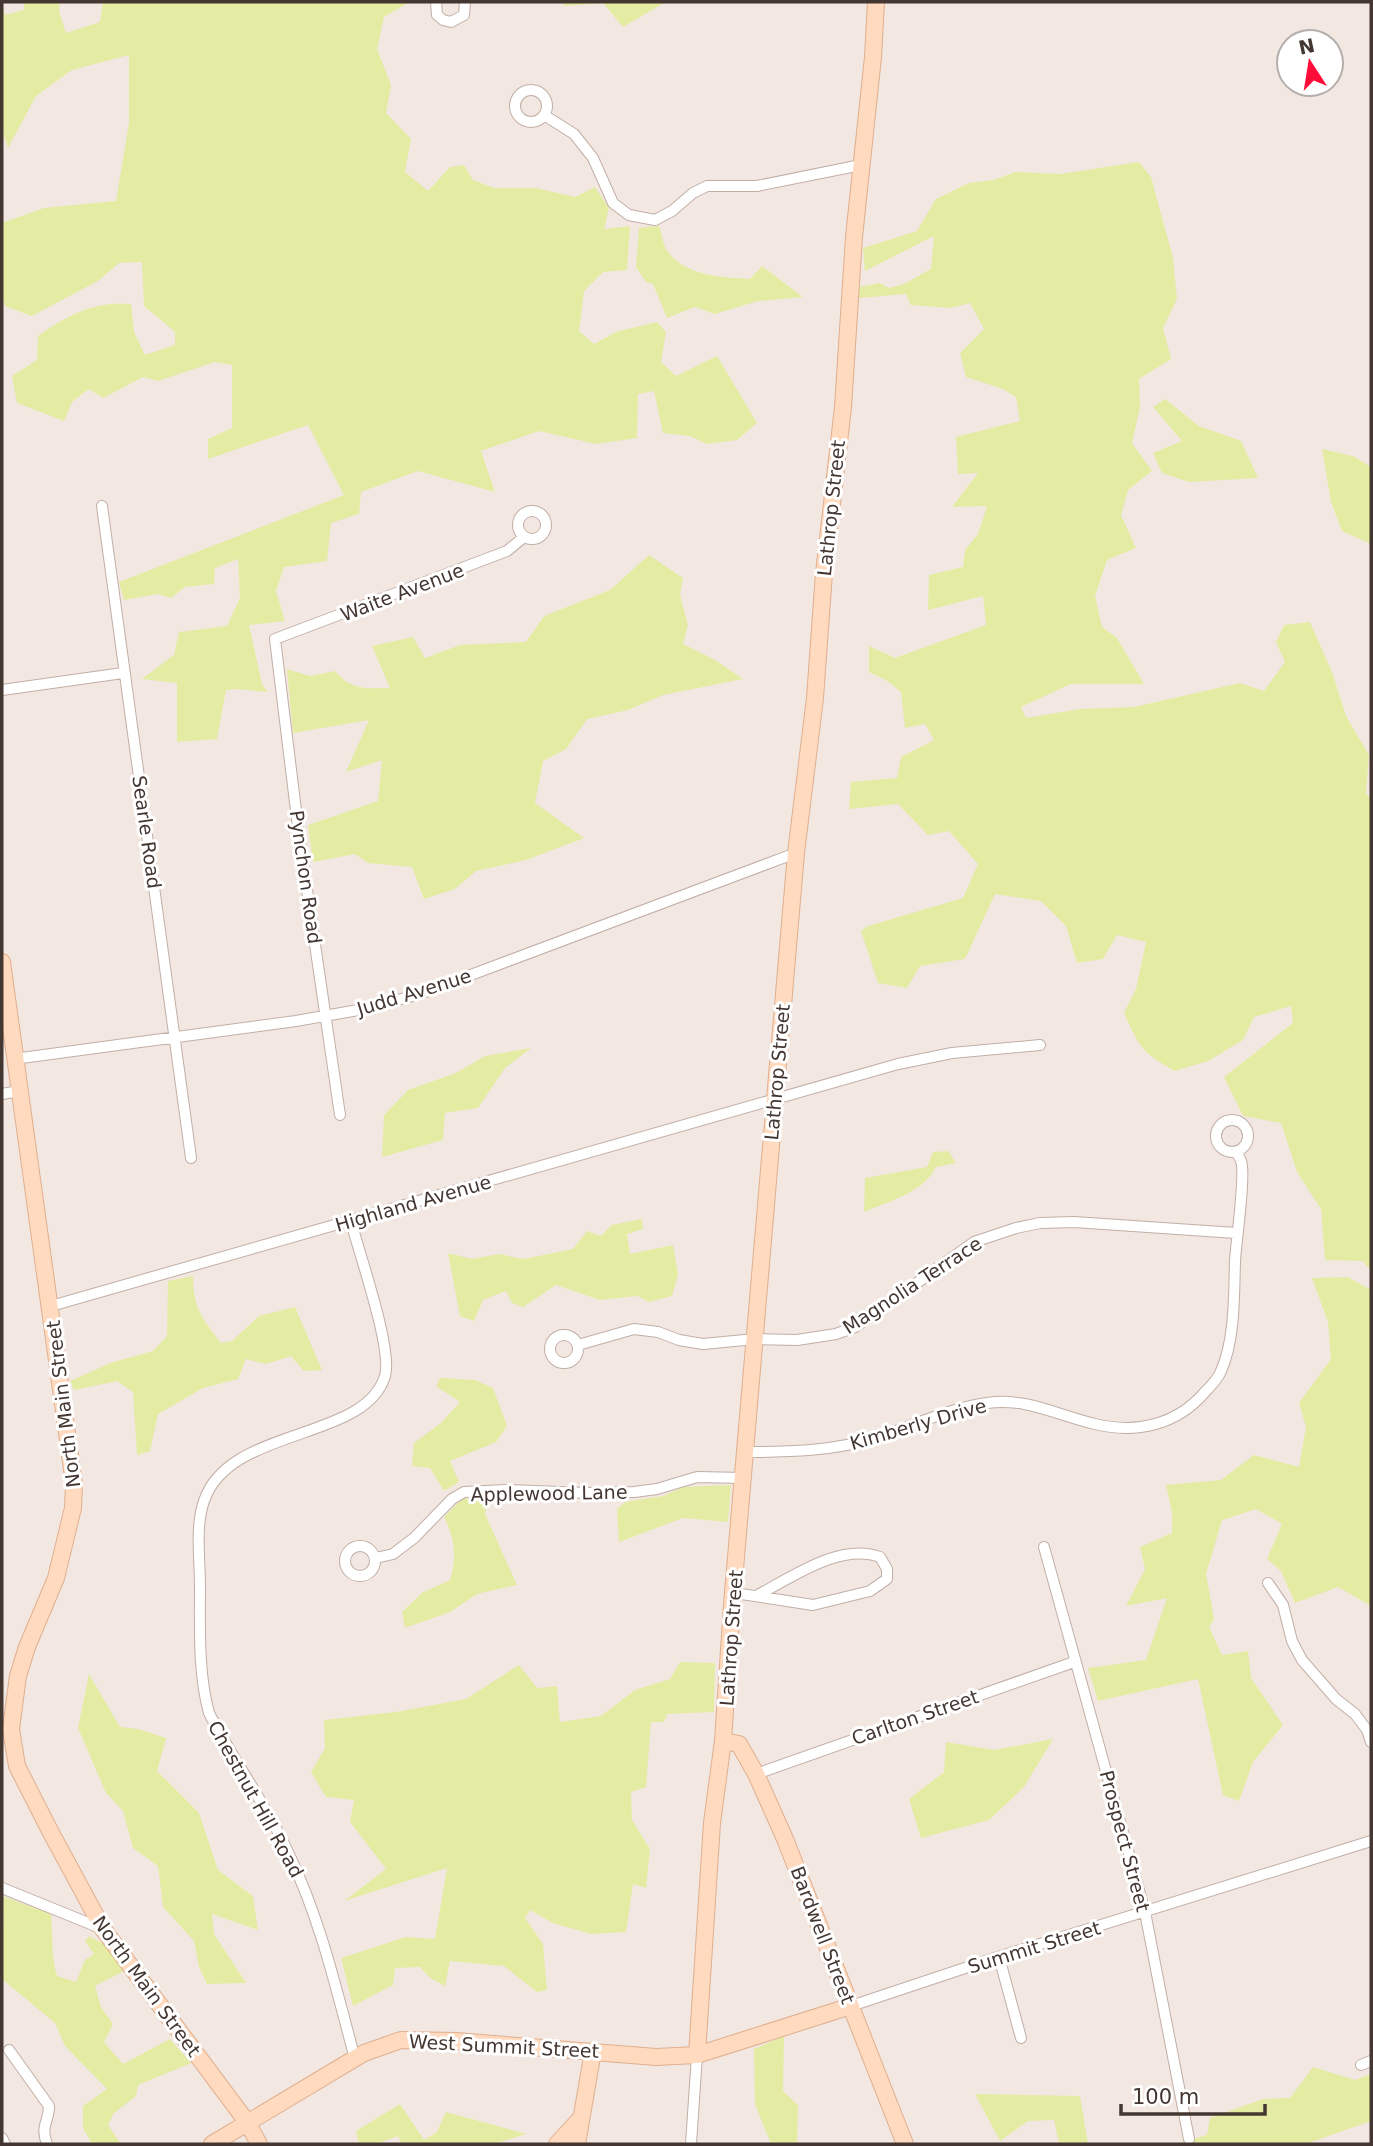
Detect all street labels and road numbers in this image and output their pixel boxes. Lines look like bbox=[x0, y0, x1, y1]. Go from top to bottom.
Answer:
street label: Lathrop Street bbox=[813, 439, 849, 577]
street label: Waite Avenue bbox=[337, 558, 467, 626]
street label: Searle Road bbox=[128, 774, 166, 890]
street label: Pynchon Road bbox=[286, 809, 326, 945]
street label: Judd Avenue bbox=[353, 964, 474, 1020]
street label: Lathrop Street bbox=[760, 1003, 794, 1141]
street label: Highland Avenue bbox=[332, 1170, 494, 1236]
street label: Magnolia Terrace bbox=[838, 1232, 986, 1338]
street label: North Main Street bbox=[42, 1319, 84, 1489]
street label: Kimberly Drive bbox=[847, 1394, 989, 1454]
street label: Applewood Lane bbox=[470, 1481, 628, 1505]
street label: Lathrop Street bbox=[715, 1569, 747, 1707]
street label: Carlton Street bbox=[849, 1685, 981, 1749]
street label: Chestnut Hill Road bbox=[204, 1717, 308, 1881]
street label: Prospect Street bbox=[1096, 1768, 1154, 1914]
street label: Bardwell Street bbox=[787, 1863, 859, 2007]
street label: North Main Street bbox=[89, 1911, 205, 2061]
street label: Summit Street bbox=[965, 1916, 1103, 1978]
street label: West Summit Street bbox=[408, 2030, 600, 2062]

